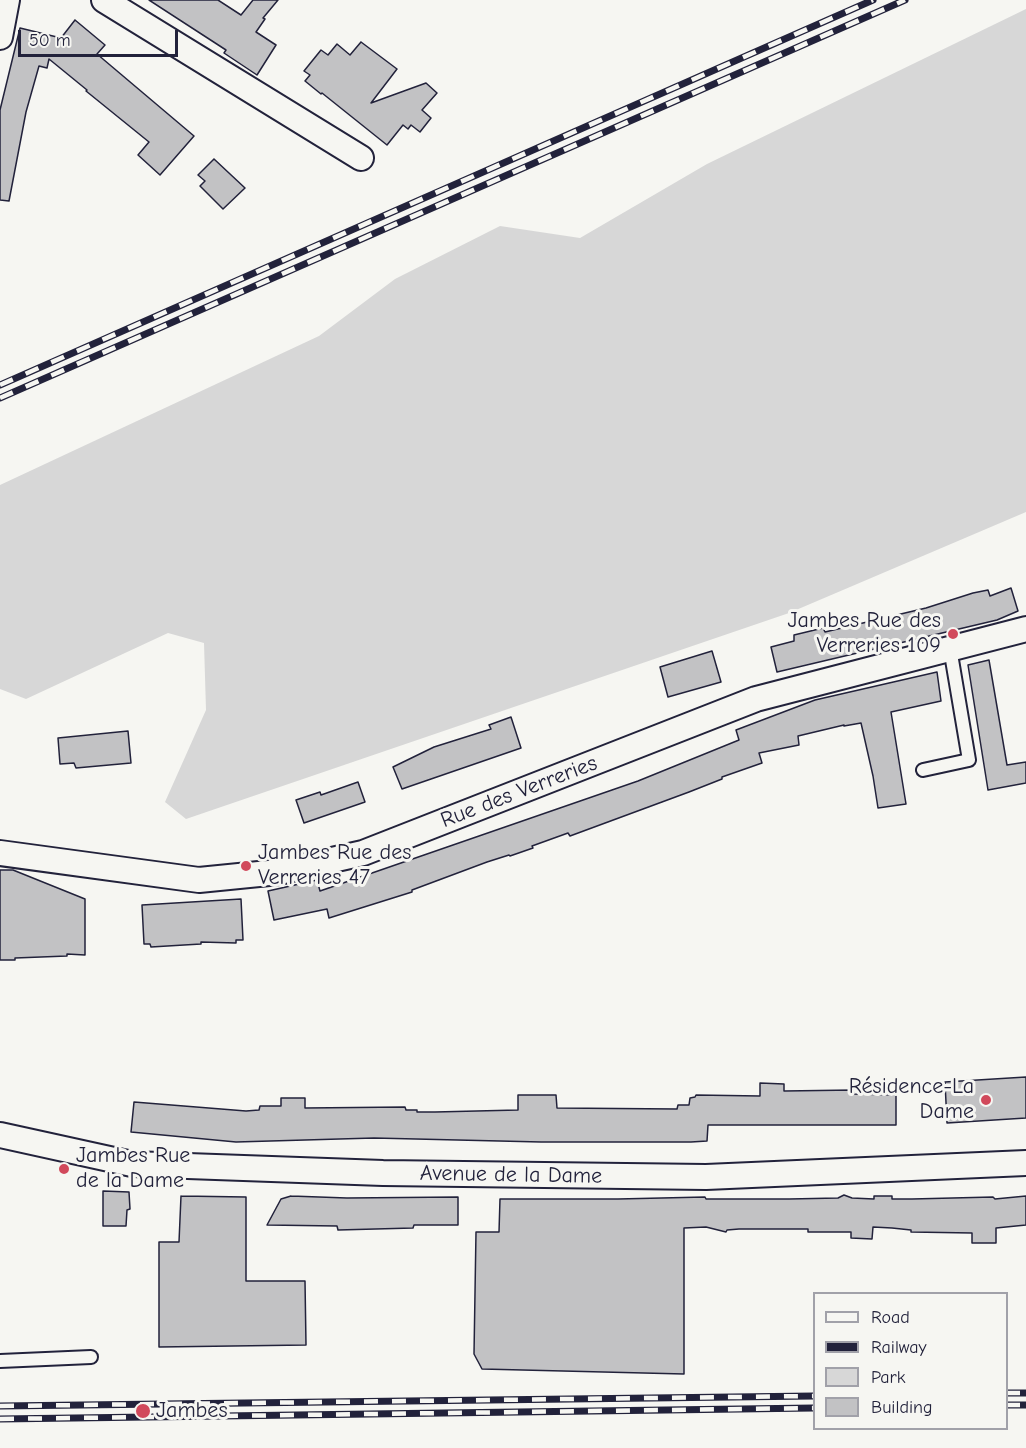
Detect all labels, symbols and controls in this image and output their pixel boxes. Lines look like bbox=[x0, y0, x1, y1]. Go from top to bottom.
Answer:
scale bar bbox=[21, 18, 182, 56]
text: 50 m bbox=[29, 30, 71, 51]
place label: Jambes Rue des Verreries 109 bbox=[788, 608, 941, 660]
marker: Jambes Rue des Verreries 109 bbox=[946, 627, 960, 641]
street label: Rue des Verreries bbox=[437, 750, 601, 834]
place label: Jambes Rue des Verreries 47 bbox=[258, 840, 411, 891]
marker: Jambes Rue des Verreries 47 bbox=[239, 859, 253, 873]
place label: Résidence-La Dame bbox=[849, 1074, 974, 1126]
marker: Résidence-La Dame bbox=[979, 1093, 993, 1107]
place label: Jambes Rue de la Dame bbox=[76, 1143, 190, 1194]
street label: Avenue de la Dame bbox=[420, 1160, 602, 1190]
marker: Jambes Rue de la Dame bbox=[57, 1162, 71, 1176]
legend bbox=[813, 1292, 1008, 1430]
text: Road bbox=[871, 1307, 910, 1328]
text: Railway bbox=[871, 1337, 927, 1358]
text: Park bbox=[871, 1367, 905, 1388]
text: Building bbox=[871, 1397, 933, 1418]
place label: Jambes bbox=[156, 1398, 228, 1424]
marker: Jambes bbox=[134, 1402, 152, 1420]

